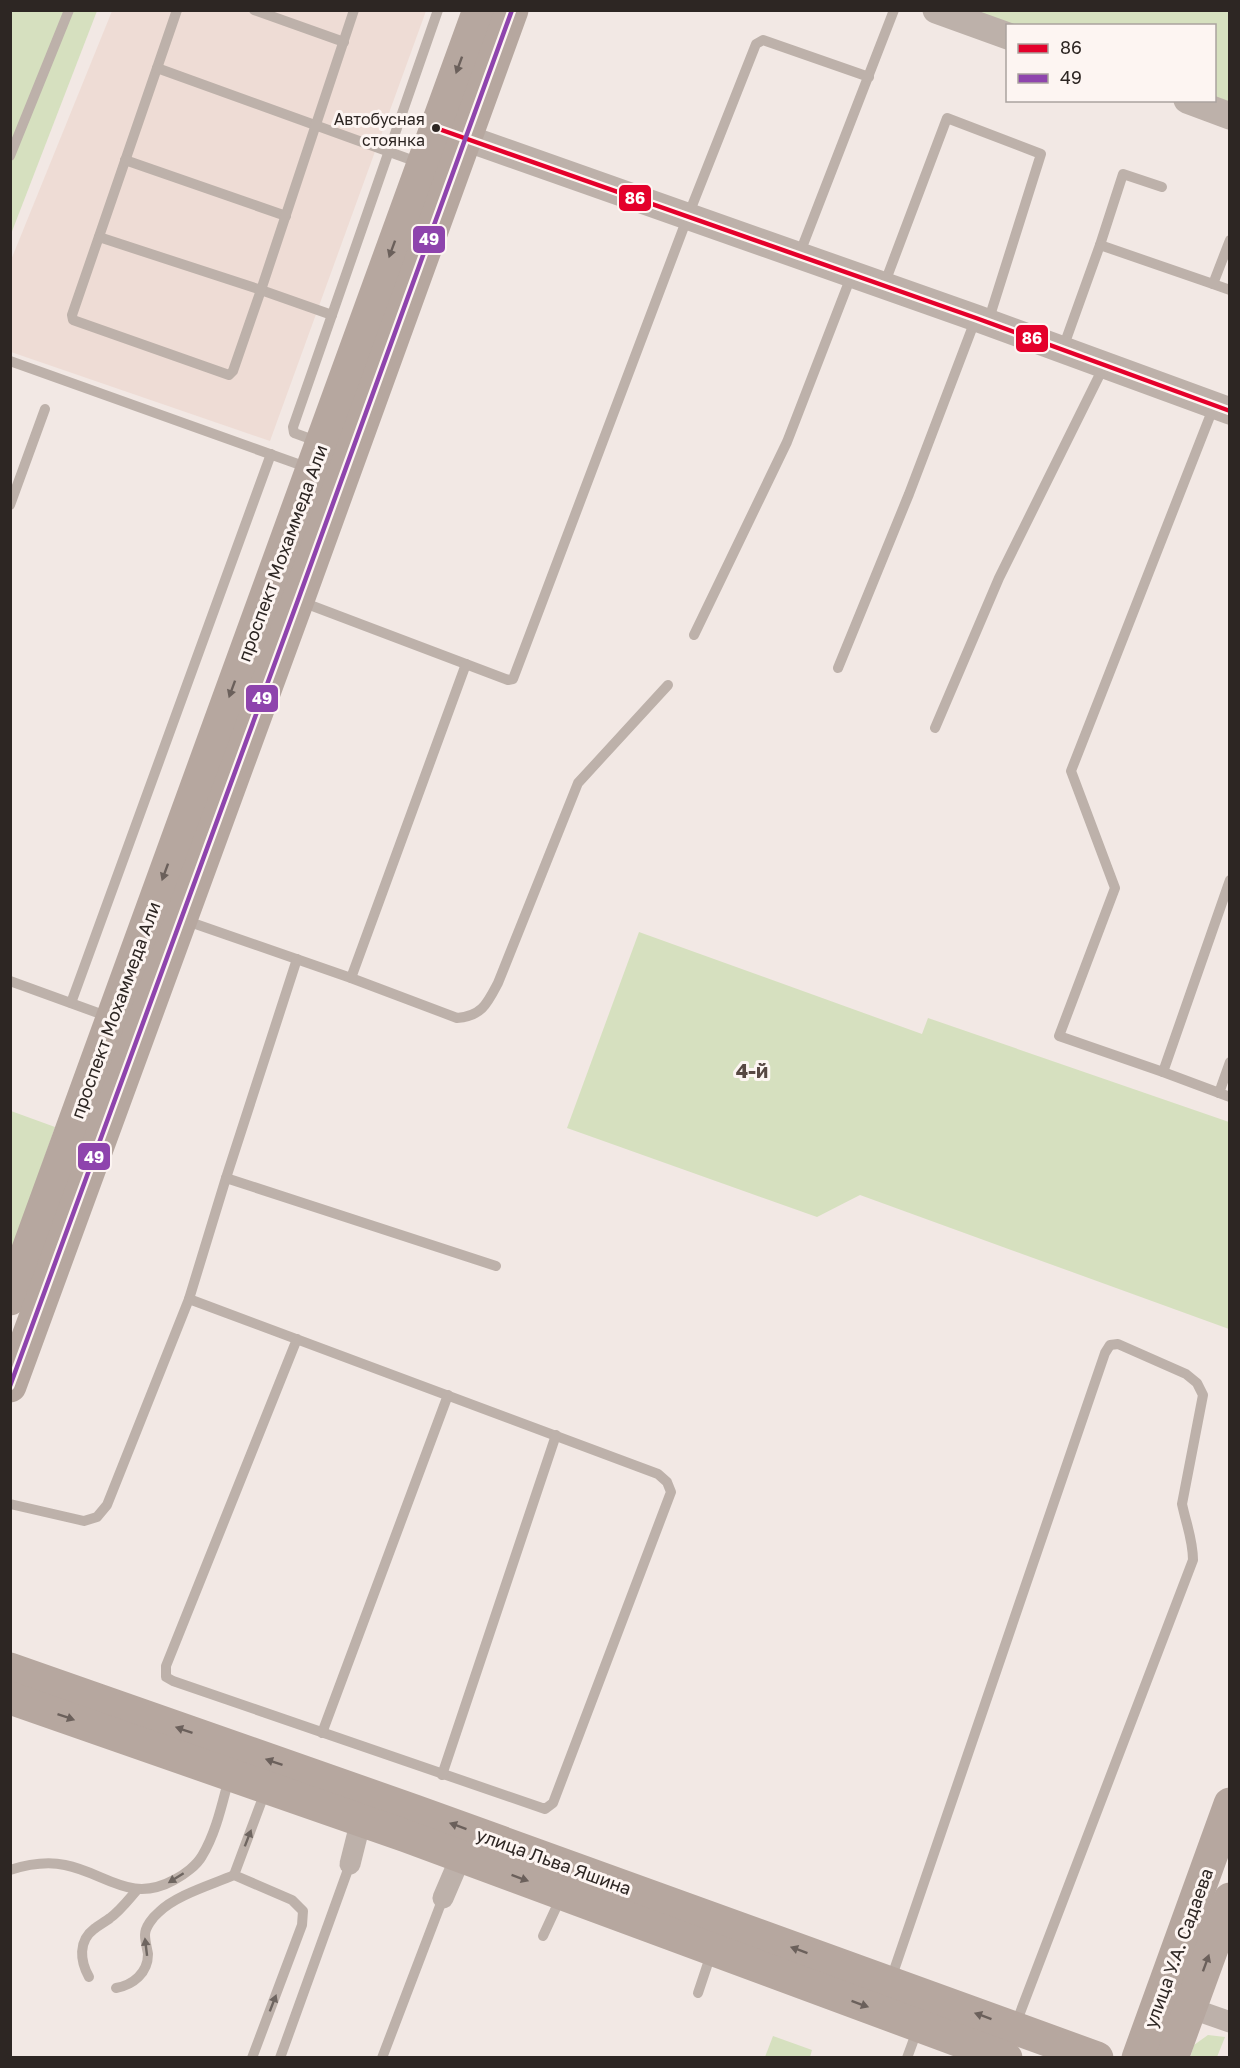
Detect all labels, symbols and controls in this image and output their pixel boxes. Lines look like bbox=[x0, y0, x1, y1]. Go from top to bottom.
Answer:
legend bbox=[1006, 24, 1216, 102]
text: 86 bbox=[1060, 36, 1082, 58]
one-way arrow bbox=[453, 57, 463, 75]
text: 49 bbox=[1060, 66, 1082, 88]
place label: Автобусная стоянка bbox=[334, 109, 425, 150]
marker: Автобусная стоянка bbox=[430, 122, 442, 134]
line badge: 86 bbox=[618, 184, 652, 212]
text: 86 bbox=[625, 188, 645, 208]
line badge: 49 bbox=[412, 225, 446, 254]
text: 49 bbox=[419, 229, 439, 249]
one-way arrow bbox=[387, 240, 397, 258]
line badge: 86 bbox=[1015, 324, 1049, 353]
text: 86 bbox=[1022, 328, 1042, 348]
street label: проспект Мохаммеда Али bbox=[232, 442, 332, 664]
one-way arrow bbox=[227, 680, 237, 698]
line badge: 49 bbox=[245, 684, 279, 713]
text: 49 bbox=[252, 688, 272, 708]
one-way arrow bbox=[160, 863, 170, 881]
street label: проспект Мохаммеда Али bbox=[65, 899, 165, 1121]
district label: 4-й bbox=[736, 1058, 768, 1082]
line badge: 49 bbox=[77, 1142, 111, 1171]
text: 49 bbox=[84, 1147, 104, 1167]
one-way arrow bbox=[57, 1713, 75, 1722]
one-way arrow bbox=[175, 1724, 193, 1734]
one-way arrow bbox=[265, 1756, 283, 1766]
one-way arrow bbox=[449, 1821, 467, 1831]
street label: улица Льва Яшина bbox=[473, 1823, 635, 1899]
one-way arrow bbox=[243, 1828, 253, 1846]
street label: улица У.А. Садаева bbox=[1139, 1865, 1217, 2031]
one-way arrow bbox=[168, 1873, 184, 1884]
one-way arrow bbox=[511, 1873, 529, 1883]
one-way arrow bbox=[142, 1937, 151, 1956]
one-way arrow bbox=[790, 1944, 808, 1954]
one-way arrow bbox=[1202, 1954, 1212, 1972]
one-way arrow bbox=[268, 1994, 278, 2012]
one-way arrow bbox=[851, 2000, 869, 2009]
one-way arrow bbox=[974, 2011, 992, 2021]

